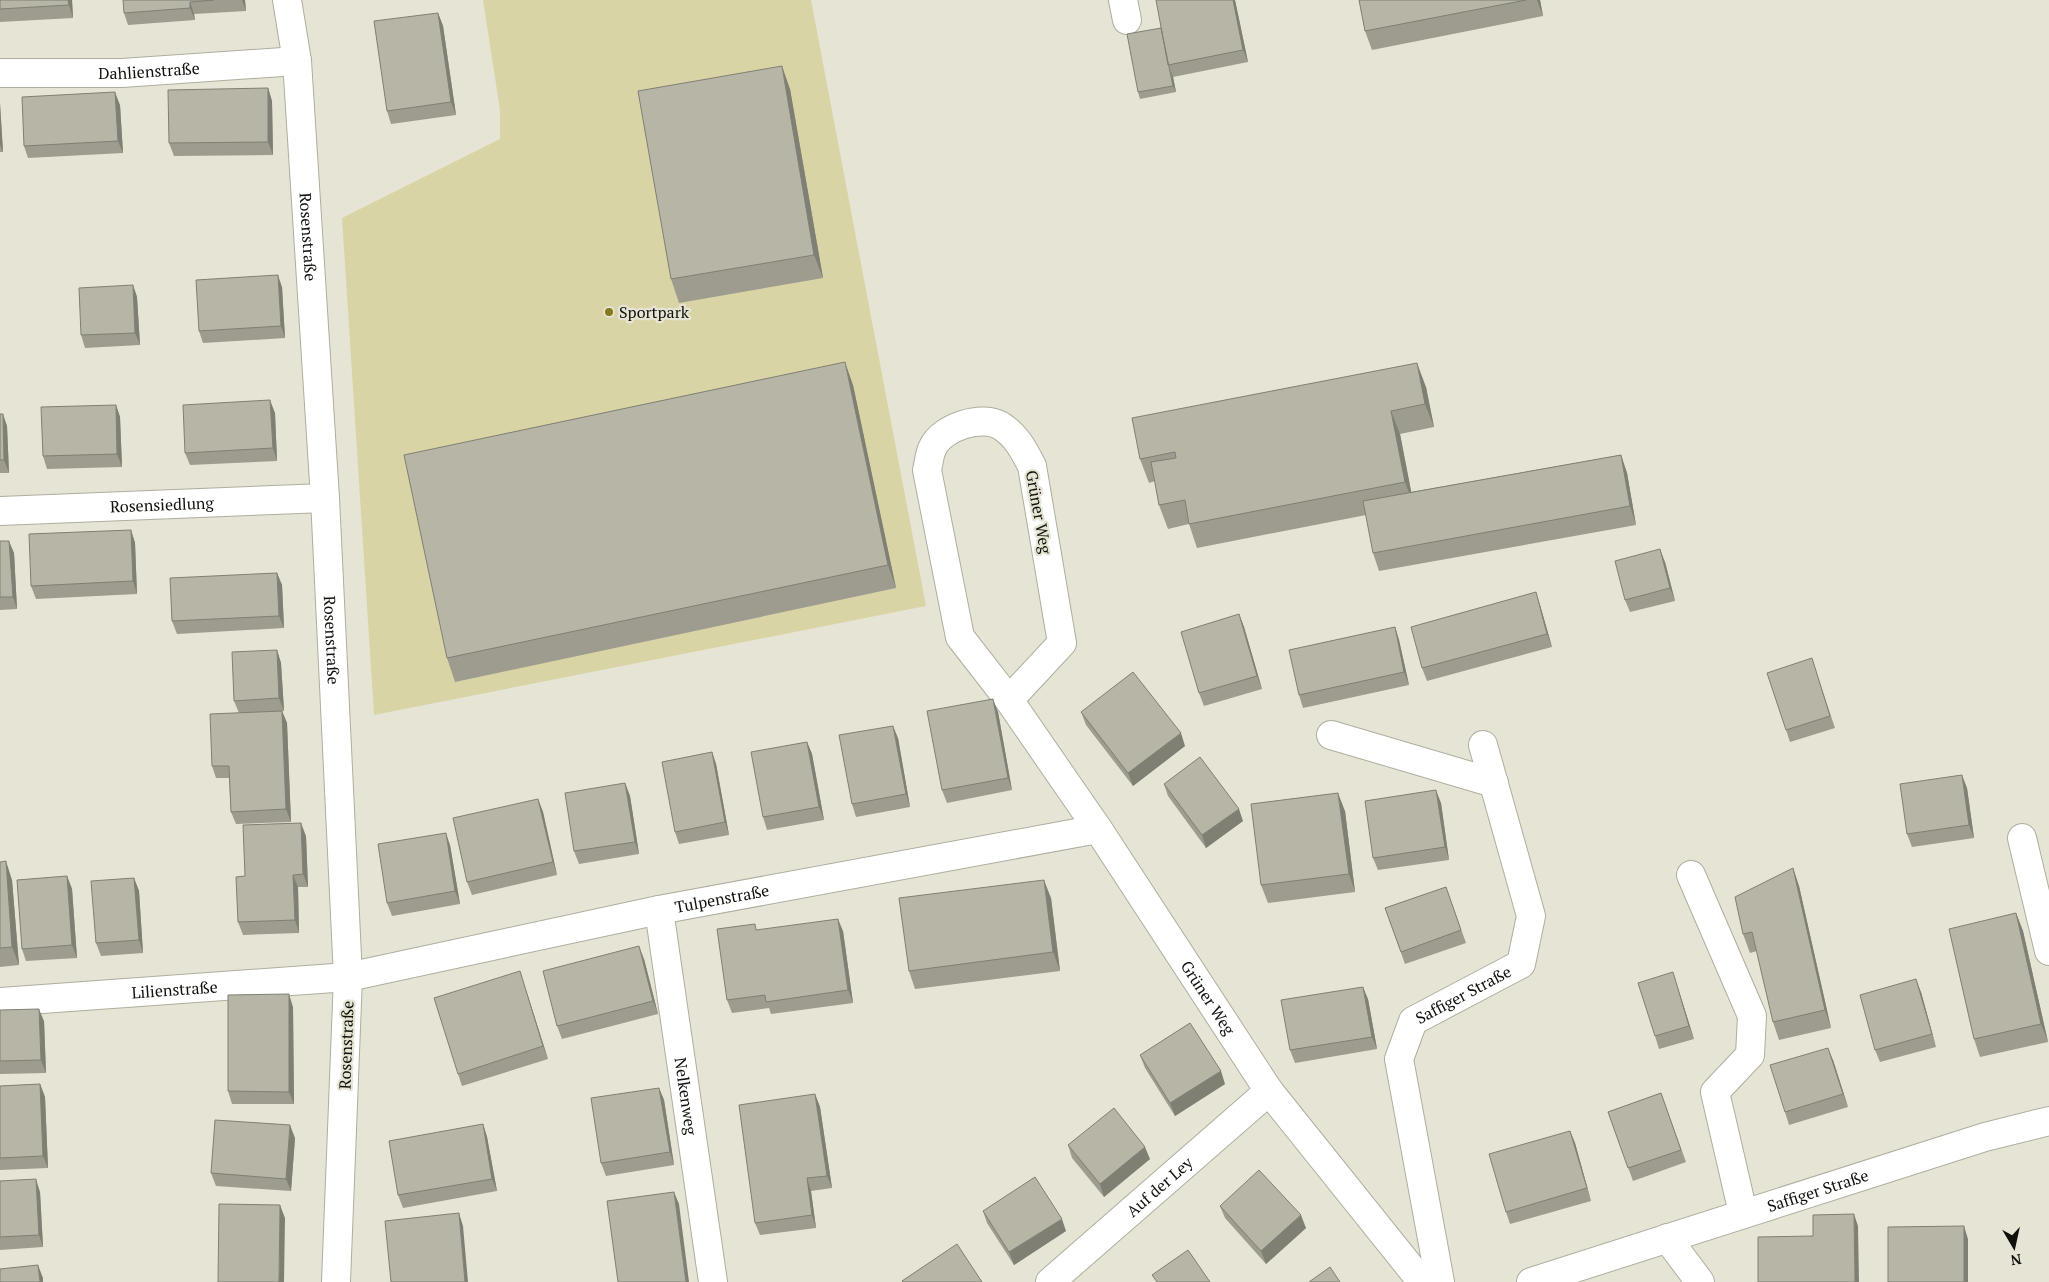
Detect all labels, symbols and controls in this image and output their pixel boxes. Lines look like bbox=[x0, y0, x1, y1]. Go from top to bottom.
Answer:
street label: Dahlienstraße bbox=[98, 57, 200, 84]
street label: Rosenstraße bbox=[294, 192, 322, 282]
place label: Sportpark bbox=[619, 301, 690, 323]
marker: Sportpark bbox=[603, 306, 615, 318]
street label: Grüner Weg bbox=[1021, 469, 1057, 556]
street label: Rosensiedlung bbox=[110, 491, 215, 518]
street label: Rosenstraße bbox=[319, 595, 345, 685]
street label: Tulpenstraße bbox=[673, 879, 771, 918]
street label: Grüner Weg bbox=[1176, 956, 1241, 1039]
street label: Saffiger Straße bbox=[1411, 960, 1515, 1029]
street label: Lilienstraße bbox=[131, 975, 218, 1004]
street label: Rosenstraße bbox=[333, 1000, 359, 1090]
street label: Nelkenweg bbox=[670, 1056, 703, 1137]
street label: Auf der Ley bbox=[1121, 1151, 1198, 1222]
street label: Saffiger Straße bbox=[1764, 1164, 1871, 1217]
north arrow bbox=[1989, 1222, 2039, 1272]
text: N bbox=[2009, 1250, 2023, 1271]

